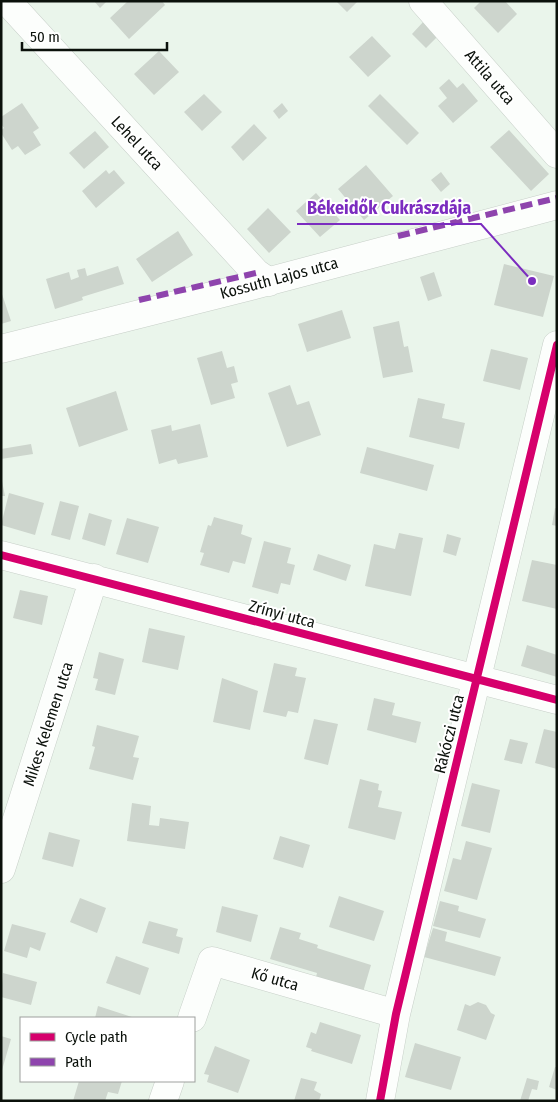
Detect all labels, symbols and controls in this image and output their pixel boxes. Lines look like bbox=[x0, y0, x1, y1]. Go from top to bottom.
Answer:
scale bar bbox=[22, 20, 168, 52]
text: 50 m bbox=[30, 28, 60, 46]
street label: Attila utca bbox=[461, 46, 519, 108]
street label: Lehel utca bbox=[107, 112, 167, 174]
callout: Békeidők Cukrászdája bbox=[297, 191, 481, 224]
text: Békeidők Cukrászdája bbox=[307, 197, 471, 219]
street label: Kossuth Lajos utca bbox=[218, 253, 340, 303]
street label: Zrínyi utca bbox=[247, 596, 317, 632]
street label: Mikes Kelemen utca bbox=[19, 659, 77, 789]
street label: Rákóczi utca bbox=[430, 692, 468, 776]
street label: Kő utca bbox=[249, 963, 301, 995]
legend bbox=[20, 1017, 195, 1082]
text: Cycle path bbox=[65, 1028, 128, 1046]
text: Path bbox=[65, 1053, 92, 1071]

